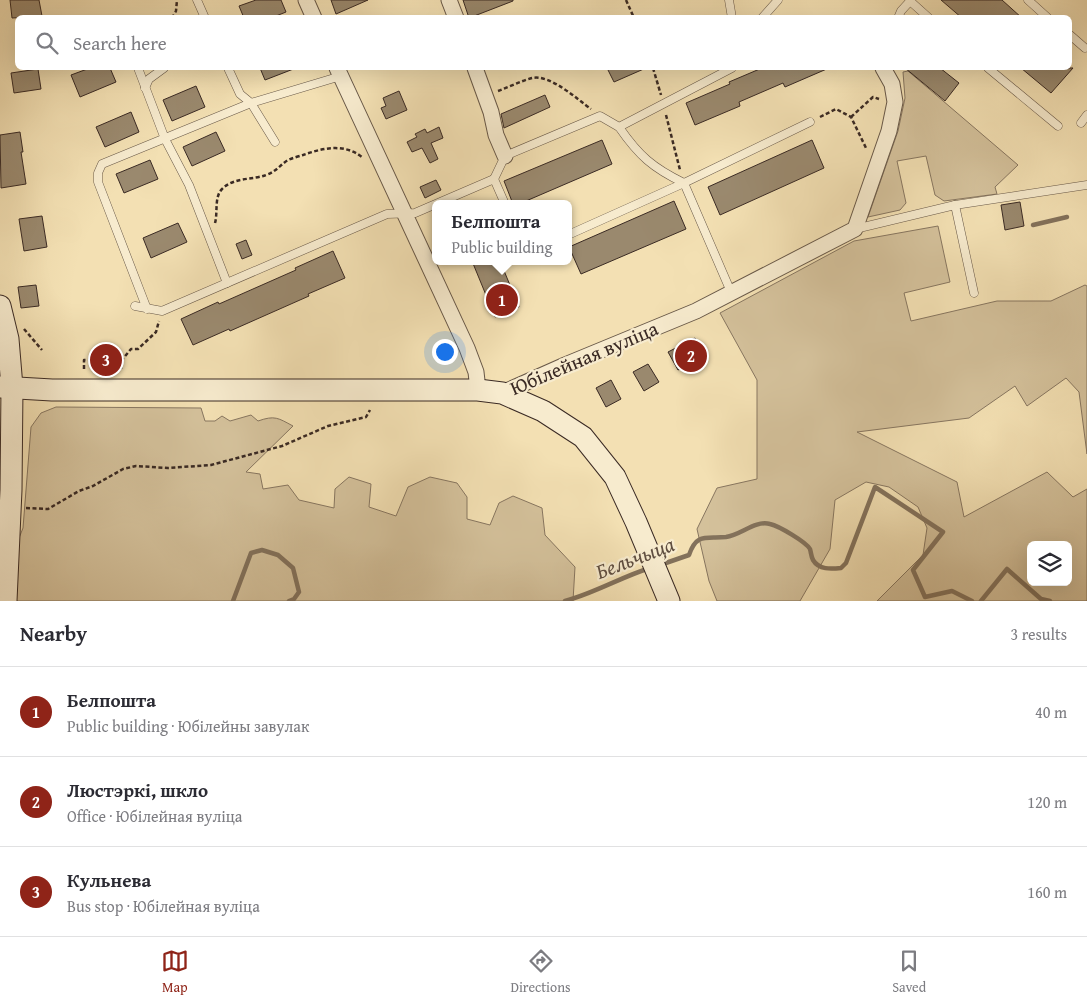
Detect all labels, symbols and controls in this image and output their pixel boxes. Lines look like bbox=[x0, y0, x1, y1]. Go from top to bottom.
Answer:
search box bbox=[15, 15, 1072, 70]
icon: search bbox=[33, 29, 61, 57]
text: Search here bbox=[73, 29, 167, 57]
popup bbox=[432, 200, 572, 265]
text: Белпошта bbox=[451, 207, 540, 235]
text: Public building bbox=[451, 235, 553, 259]
pin: 1 bbox=[486, 281, 518, 319]
street label: Юбілейная вуліца bbox=[505, 313, 663, 402]
pin: 2 bbox=[675, 337, 707, 375]
your location bbox=[432, 339, 458, 365]
pin: 3 bbox=[90, 341, 122, 379]
water label: Бельчыца bbox=[591, 528, 679, 587]
map controls bbox=[1027, 541, 1072, 586]
button: layers bbox=[1027, 541, 1072, 586]
text: Nearby bbox=[20, 618, 87, 649]
text: 3 results bbox=[1010, 622, 1067, 646]
text: Белпошта bbox=[67, 686, 156, 714]
text: 1 bbox=[32, 700, 40, 724]
text: 40 m bbox=[1035, 700, 1067, 724]
text: Public building · Юбілейны завулак bbox=[67, 714, 309, 738]
text: Люстэркі, шкло bbox=[67, 776, 208, 804]
text: 2 bbox=[32, 790, 40, 814]
text: 120 m bbox=[1027, 790, 1067, 814]
text: Office · Юбілейная вуліца bbox=[67, 804, 242, 828]
text: Кульнева bbox=[67, 866, 151, 894]
text: 3 bbox=[32, 880, 40, 904]
text: 160 m bbox=[1027, 880, 1067, 904]
text: Bus stop · Юбілейная вуліца bbox=[67, 894, 260, 918]
tab: Map bbox=[161, 947, 189, 997]
tab: Directions bbox=[510, 947, 571, 997]
tab: Saved bbox=[892, 947, 926, 997]

